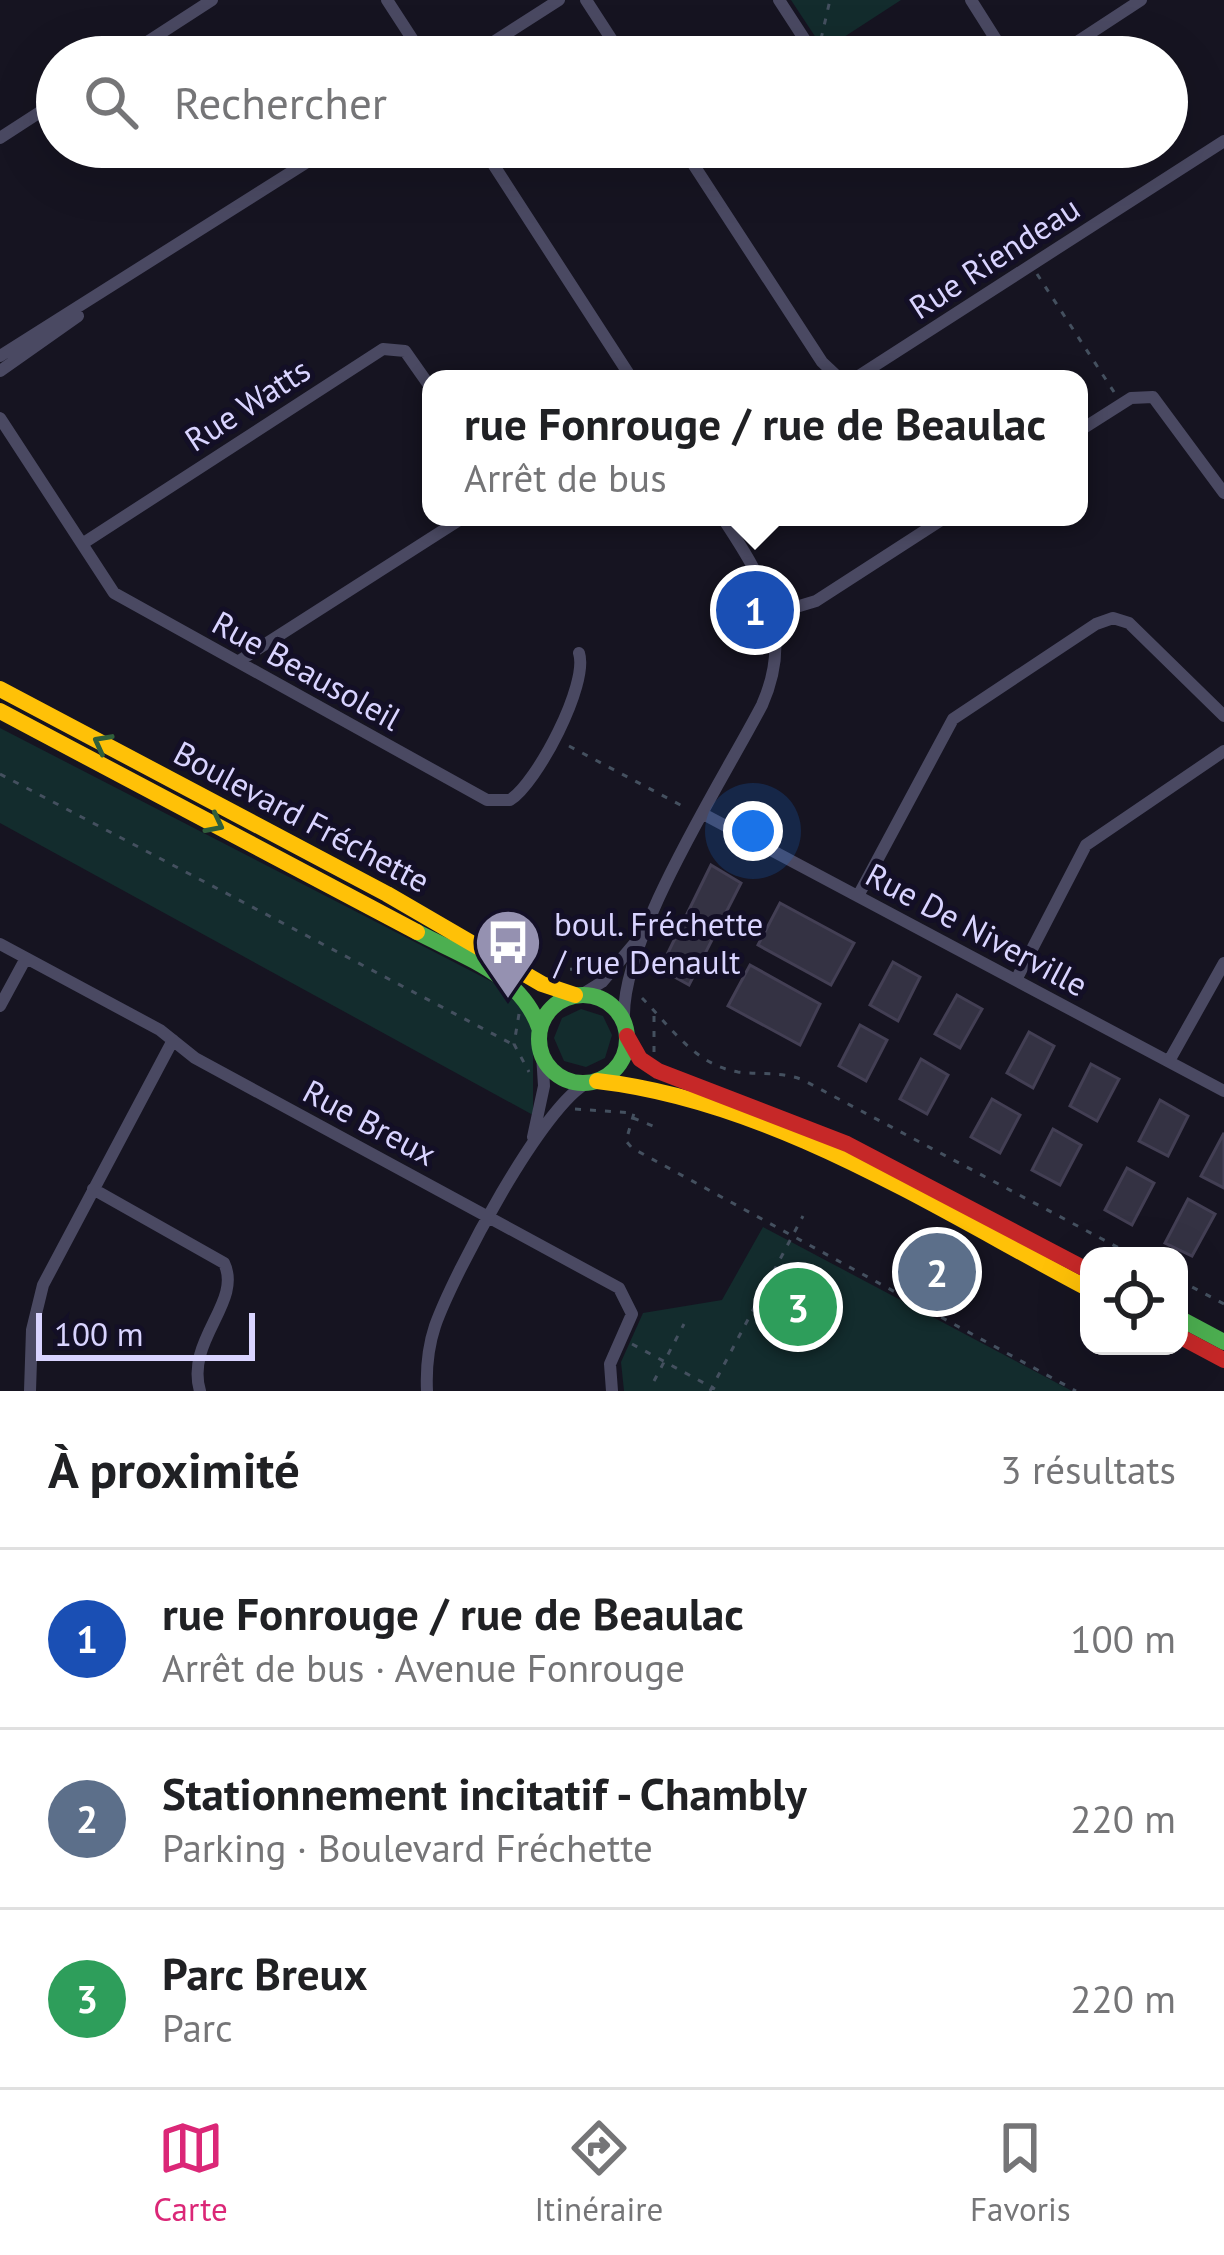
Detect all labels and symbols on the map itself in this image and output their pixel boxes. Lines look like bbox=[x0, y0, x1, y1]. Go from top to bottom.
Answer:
street label: Rue Riendeau bbox=[901, 186, 1087, 328]
street label: Rue Watts bbox=[176, 348, 318, 460]
pin: 1 bbox=[716, 565, 794, 655]
street label: Rue Beausoleil bbox=[205, 600, 409, 740]
street label: Boulevard Fréchette bbox=[167, 730, 437, 902]
one-way arrow bbox=[93, 734, 114, 757]
your location bbox=[723, 801, 783, 861]
one-way arrow bbox=[203, 809, 225, 832]
street label: Rue De Niverville bbox=[859, 852, 1095, 1006]
place label: boul. Fréchette / rue Denault bbox=[552, 902, 763, 983]
bus stop icon: boul. Fréchette / rue Denault bbox=[473, 907, 543, 1001]
street label: Rue Breux bbox=[296, 1069, 444, 1175]
pin: 2 bbox=[898, 1227, 976, 1317]
pin: 3 bbox=[759, 1262, 837, 1352]
scale bar bbox=[36, 1307, 255, 1360]

